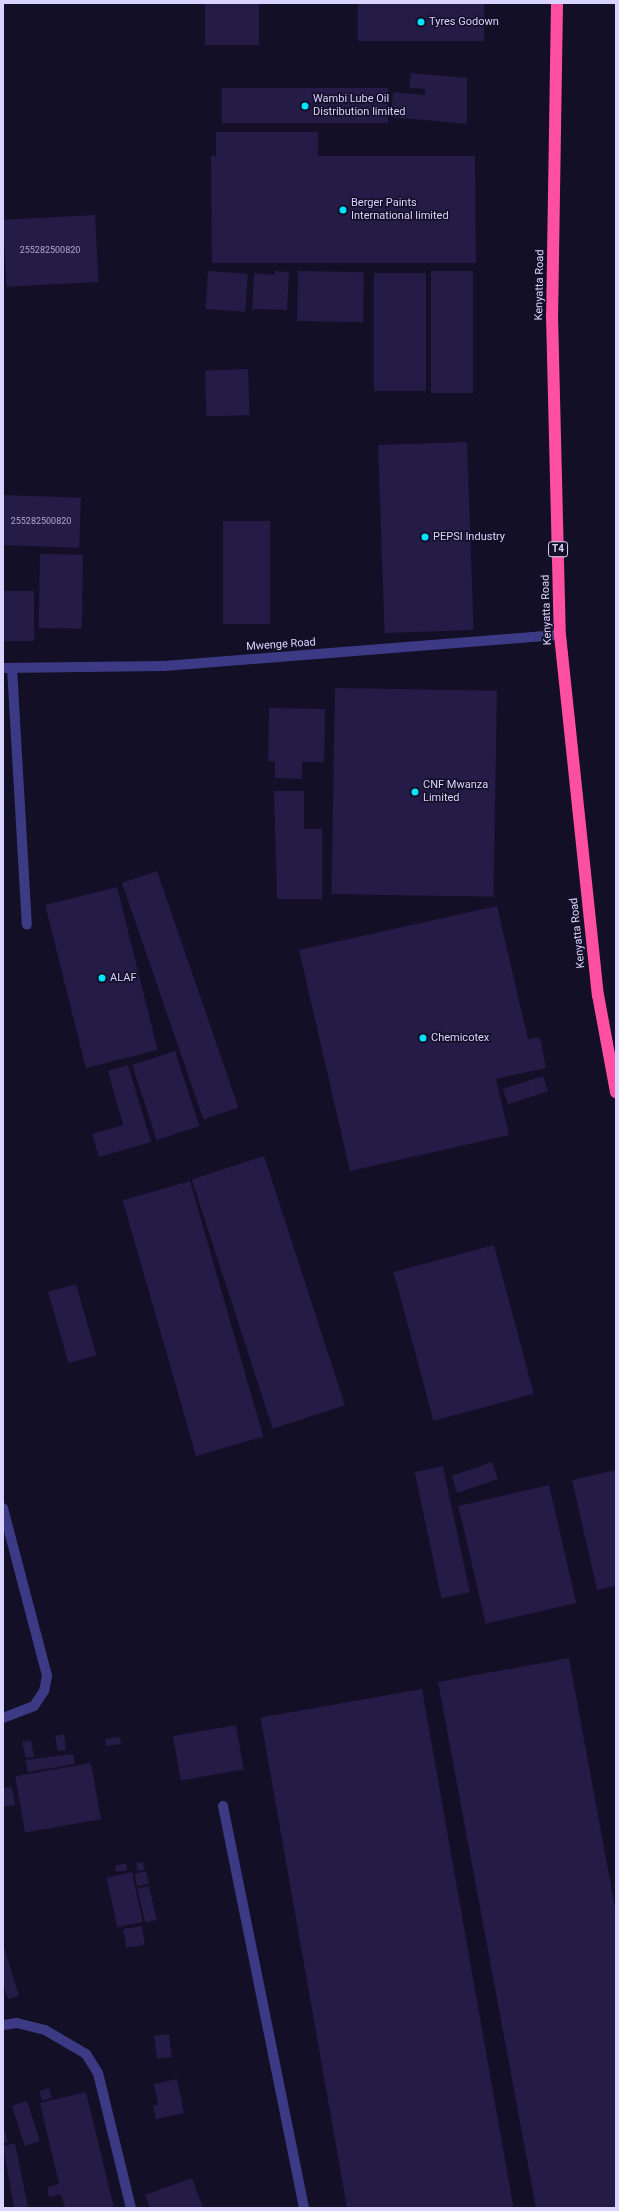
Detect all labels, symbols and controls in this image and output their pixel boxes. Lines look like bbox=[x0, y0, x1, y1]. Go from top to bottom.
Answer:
place label: Tyres Godown bbox=[429, 15, 499, 29]
marker: Tyres Godown bbox=[416, 17, 426, 27]
place label: Wambi Lube Oil Distribution limited bbox=[313, 93, 405, 119]
marker: Wambi Lube Oil Distribution limited bbox=[300, 101, 310, 111]
place label: Berger Paints International limited bbox=[351, 197, 449, 223]
marker: Berger Paints International limited bbox=[338, 205, 348, 215]
house number: 255282500820 bbox=[20, 245, 80, 255]
street label: Kenyatta Road bbox=[533, 249, 547, 321]
house number: 255282500820 bbox=[11, 516, 71, 526]
place label: PEPSI Industry bbox=[433, 530, 505, 544]
marker: PEPSI Industry bbox=[420, 532, 430, 542]
road number: T4 bbox=[548, 541, 568, 557]
street label: Kenyatta Road bbox=[539, 574, 555, 646]
street label: Mwenge Road bbox=[246, 636, 316, 654]
place label: CNF Mwanza Limited bbox=[423, 779, 488, 805]
marker: CNF Mwanza Limited bbox=[410, 787, 420, 797]
street label: Kenyatta Road bbox=[568, 897, 588, 969]
place label: ALAF bbox=[110, 971, 136, 985]
marker: ALAF bbox=[97, 973, 107, 983]
place label: Chemicotex bbox=[431, 1031, 489, 1045]
marker: Chemicotex bbox=[418, 1033, 428, 1043]

